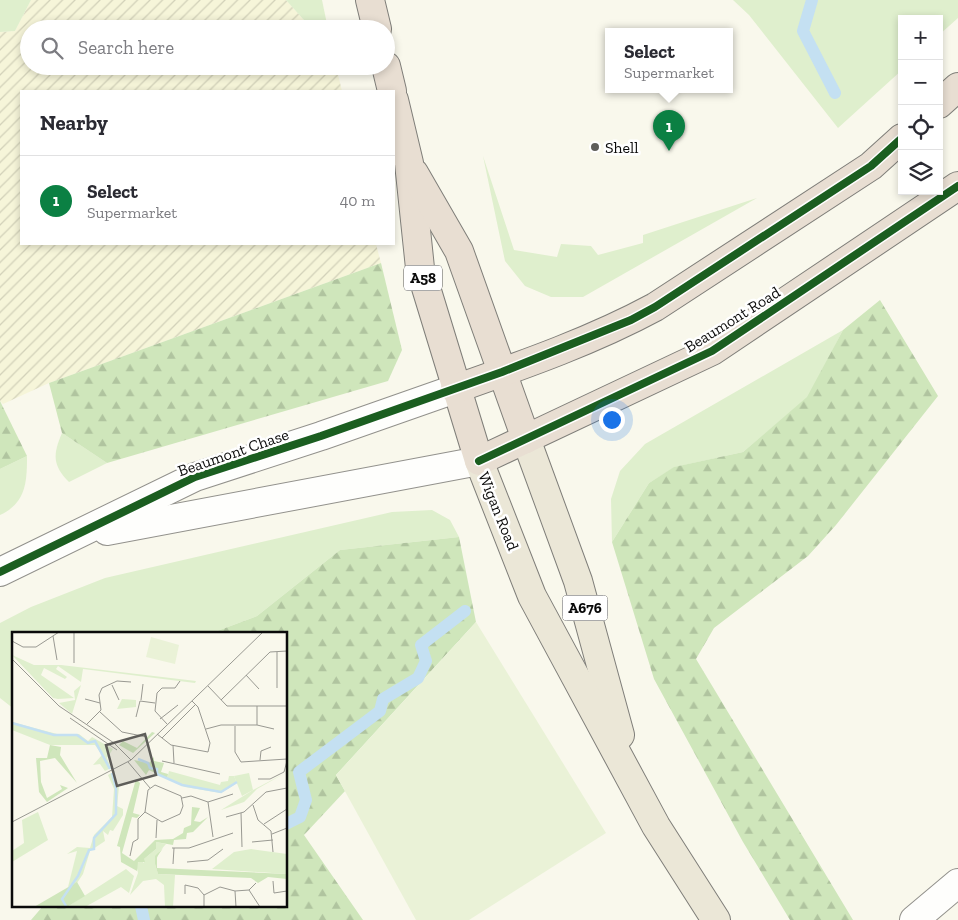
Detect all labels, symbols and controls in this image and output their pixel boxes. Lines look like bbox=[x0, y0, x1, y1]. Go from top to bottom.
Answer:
map controls bbox=[898, 15, 943, 195]
button: + bbox=[898, 15, 943, 60]
search box bbox=[20, 20, 395, 75]
popup bbox=[605, 28, 733, 93]
icon: search bbox=[38, 34, 66, 62]
text: Search here bbox=[78, 36, 174, 59]
text: Select bbox=[624, 40, 675, 63]
button: − bbox=[898, 60, 943, 105]
text: Supermarket bbox=[624, 63, 714, 82]
button: locate bbox=[898, 105, 943, 150]
text: Nearby bbox=[40, 110, 108, 135]
pin: 1 bbox=[653, 110, 685, 151]
place label: Shell bbox=[605, 138, 639, 157]
marker: Shell bbox=[589, 141, 601, 153]
button: layers bbox=[898, 150, 943, 195]
text: Select bbox=[87, 180, 138, 203]
text: 1 bbox=[53, 191, 59, 210]
text: 40 m bbox=[340, 191, 375, 210]
text: Supermarket bbox=[87, 203, 177, 222]
road number: A58 bbox=[404, 266, 442, 290]
street label: Beaumont Road bbox=[681, 282, 784, 356]
your location bbox=[599, 407, 625, 433]
street label: Beaumont Chase bbox=[175, 425, 291, 480]
street label: Wigan Road bbox=[474, 469, 523, 553]
road number: A676 bbox=[562, 596, 608, 620]
inset map bbox=[12, 632, 288, 908]

